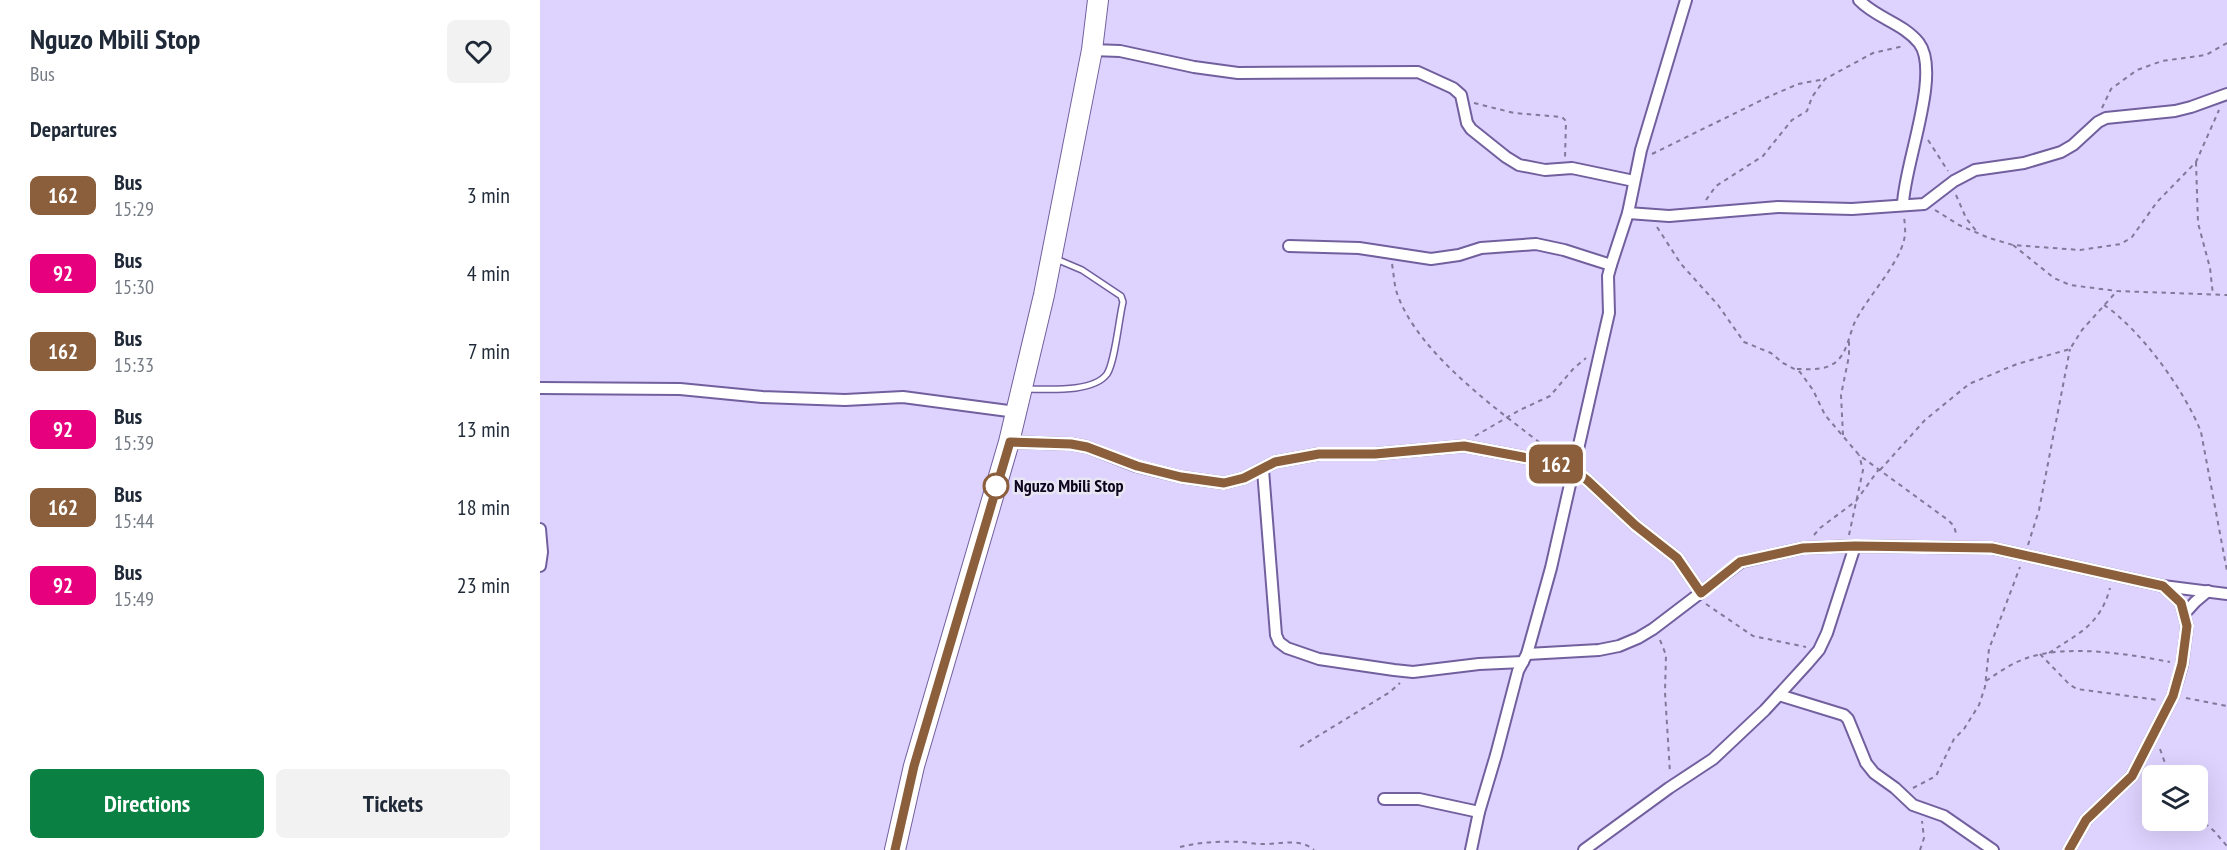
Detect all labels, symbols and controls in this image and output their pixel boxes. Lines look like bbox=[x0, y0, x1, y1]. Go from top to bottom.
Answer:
text: Nguzo Mbili Stop bbox=[30, 20, 200, 57]
button: heart bbox=[447, 20, 510, 83]
text: Bus bbox=[30, 61, 55, 87]
text: Departures bbox=[30, 115, 117, 143]
text: Bus bbox=[114, 168, 142, 196]
text: 3 min bbox=[467, 181, 510, 209]
text: 162 bbox=[48, 182, 78, 209]
text: 15:29 bbox=[114, 196, 154, 222]
text: Bus bbox=[114, 246, 142, 274]
text: 4 min bbox=[467, 259, 510, 287]
text: 92 bbox=[53, 260, 73, 287]
text: 15:30 bbox=[114, 274, 154, 300]
text: Bus bbox=[114, 324, 142, 352]
text: 7 min bbox=[468, 337, 510, 365]
text: 162 bbox=[48, 338, 78, 365]
text: 15:33 bbox=[114, 352, 154, 378]
text: Bus bbox=[114, 402, 142, 430]
text: 13 min bbox=[457, 415, 510, 443]
text: 92 bbox=[53, 416, 73, 443]
text: 15:39 bbox=[114, 430, 154, 456]
line badge: 162 bbox=[1522, 444, 1590, 484]
text: 162 bbox=[1541, 451, 1571, 478]
marker: Nguzo Mbili Stop bbox=[983, 473, 1009, 499]
place label: Nguzo Mbili Stop bbox=[1014, 474, 1123, 497]
text: Bus bbox=[114, 480, 142, 508]
text: 18 min bbox=[457, 493, 510, 521]
text: 162 bbox=[48, 494, 78, 521]
text: 15:44 bbox=[114, 508, 154, 534]
text: Bus bbox=[114, 558, 142, 586]
text: 23 min bbox=[457, 571, 510, 599]
text: 92 bbox=[53, 572, 73, 599]
text: 15:49 bbox=[114, 586, 154, 612]
map controls bbox=[2142, 765, 2208, 831]
button: layers bbox=[2142, 765, 2208, 831]
button: Directions bbox=[30, 769, 264, 838]
button: Tickets bbox=[276, 769, 510, 838]

